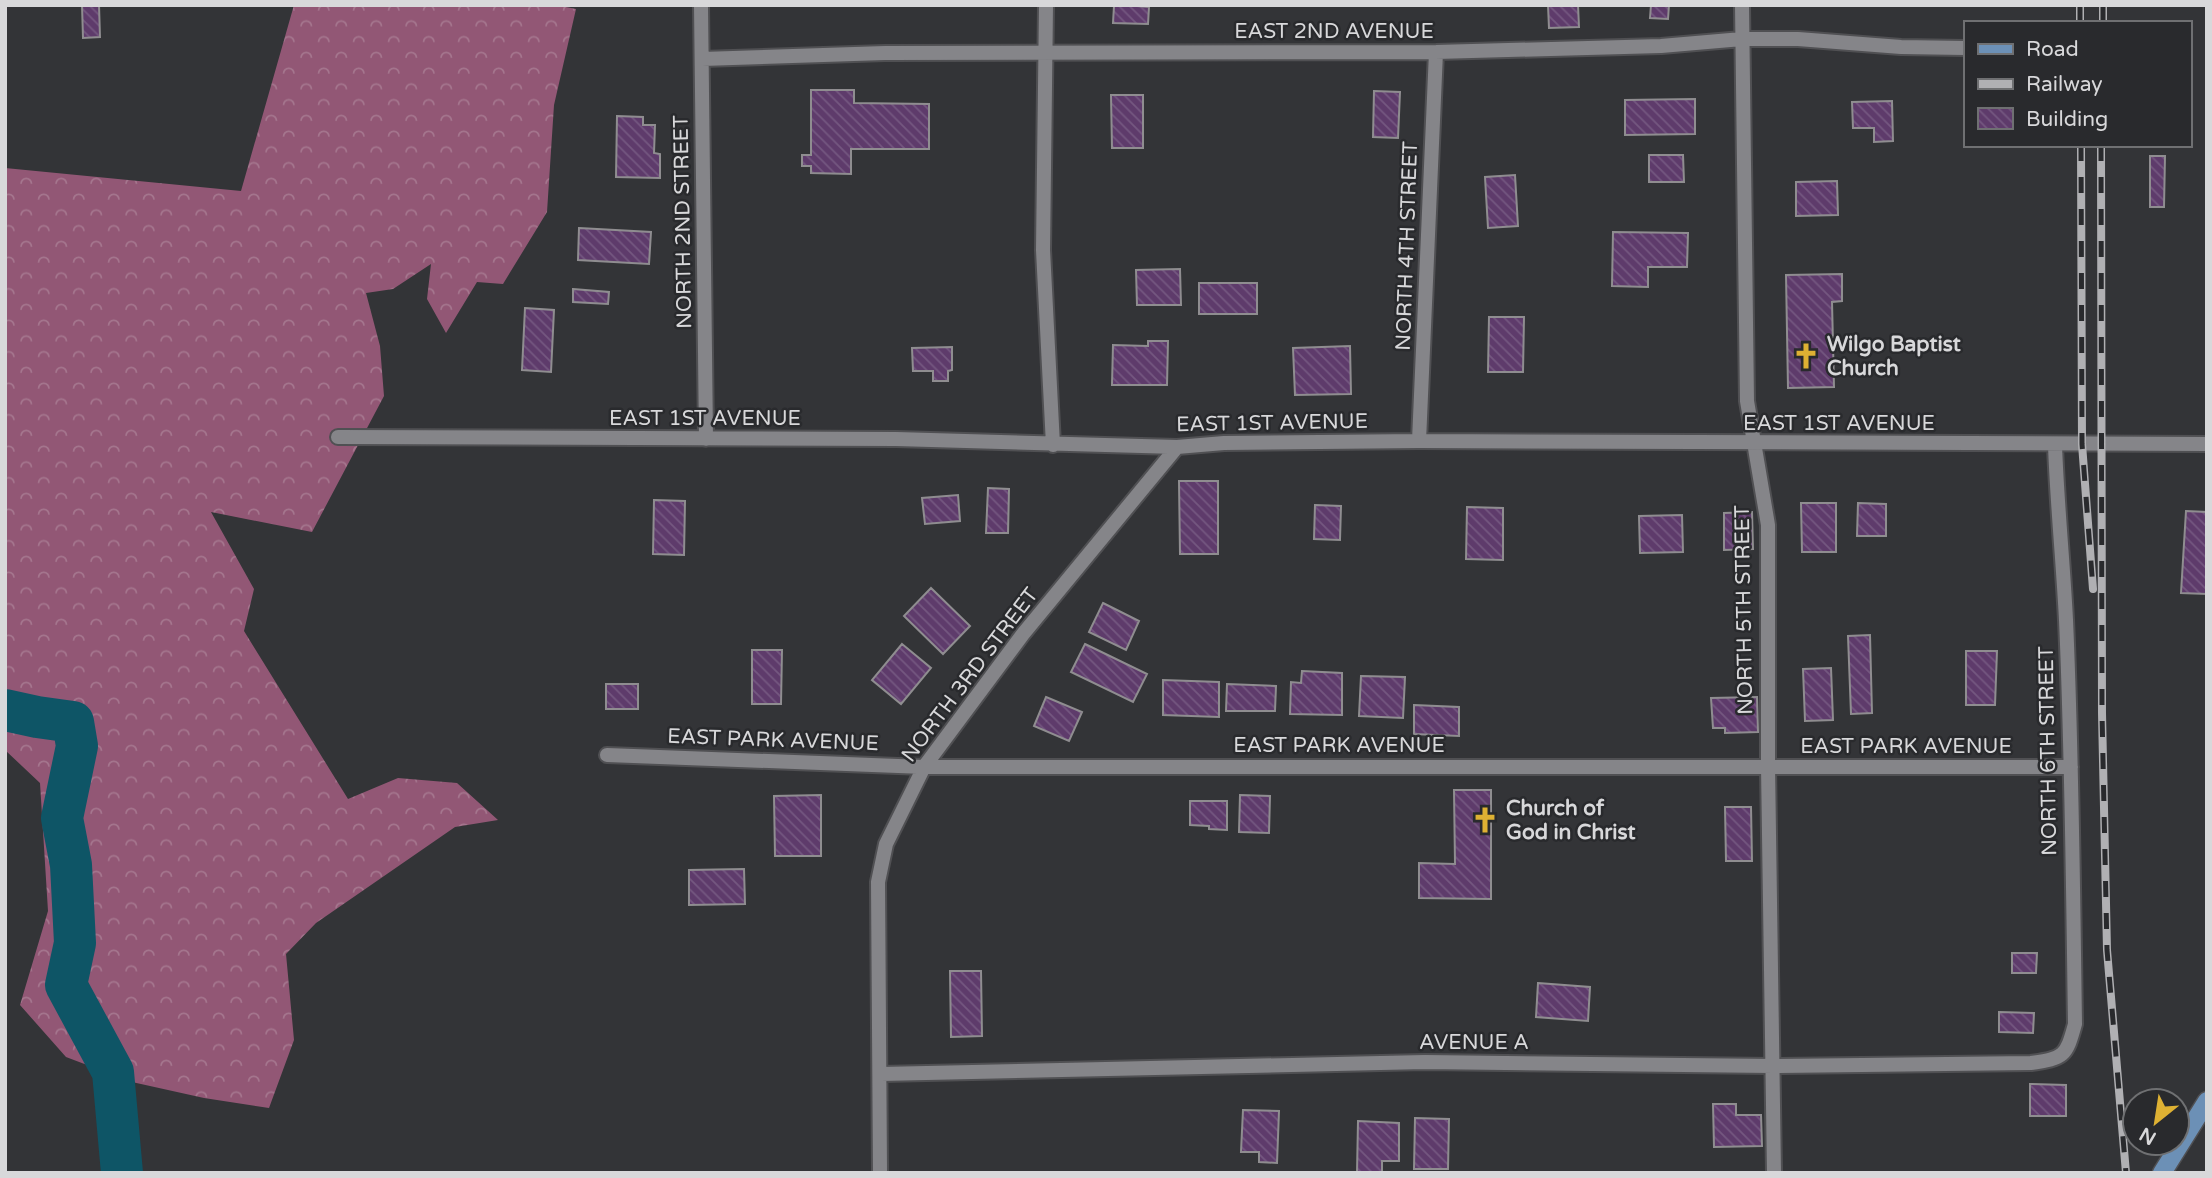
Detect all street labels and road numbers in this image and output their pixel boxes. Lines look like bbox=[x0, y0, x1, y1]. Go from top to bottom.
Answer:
street label: EAST 2ND AVENUE bbox=[1234, 19, 1434, 44]
street label: NORTH 2ND STREET bbox=[669, 115, 697, 329]
street label: NORTH 4TH STREET bbox=[1391, 141, 1423, 351]
street label: EAST 1ST AVENUE bbox=[609, 406, 801, 431]
street label: EAST 1ST AVENUE bbox=[1176, 409, 1368, 437]
street label: EAST 1ST AVENUE bbox=[1743, 411, 1935, 436]
street label: NORTH 5TH STREET bbox=[1730, 505, 1758, 715]
street label: NORTH 3RD STREET bbox=[896, 583, 1044, 767]
street label: NORTH 6TH STREET bbox=[2034, 646, 2062, 856]
street label: EAST PARK AVENUE bbox=[667, 724, 879, 756]
street label: EAST PARK AVENUE bbox=[1233, 733, 1445, 758]
street label: EAST PARK AVENUE bbox=[1800, 734, 2012, 759]
street label: AVENUE A bbox=[1419, 1030, 1529, 1055]

